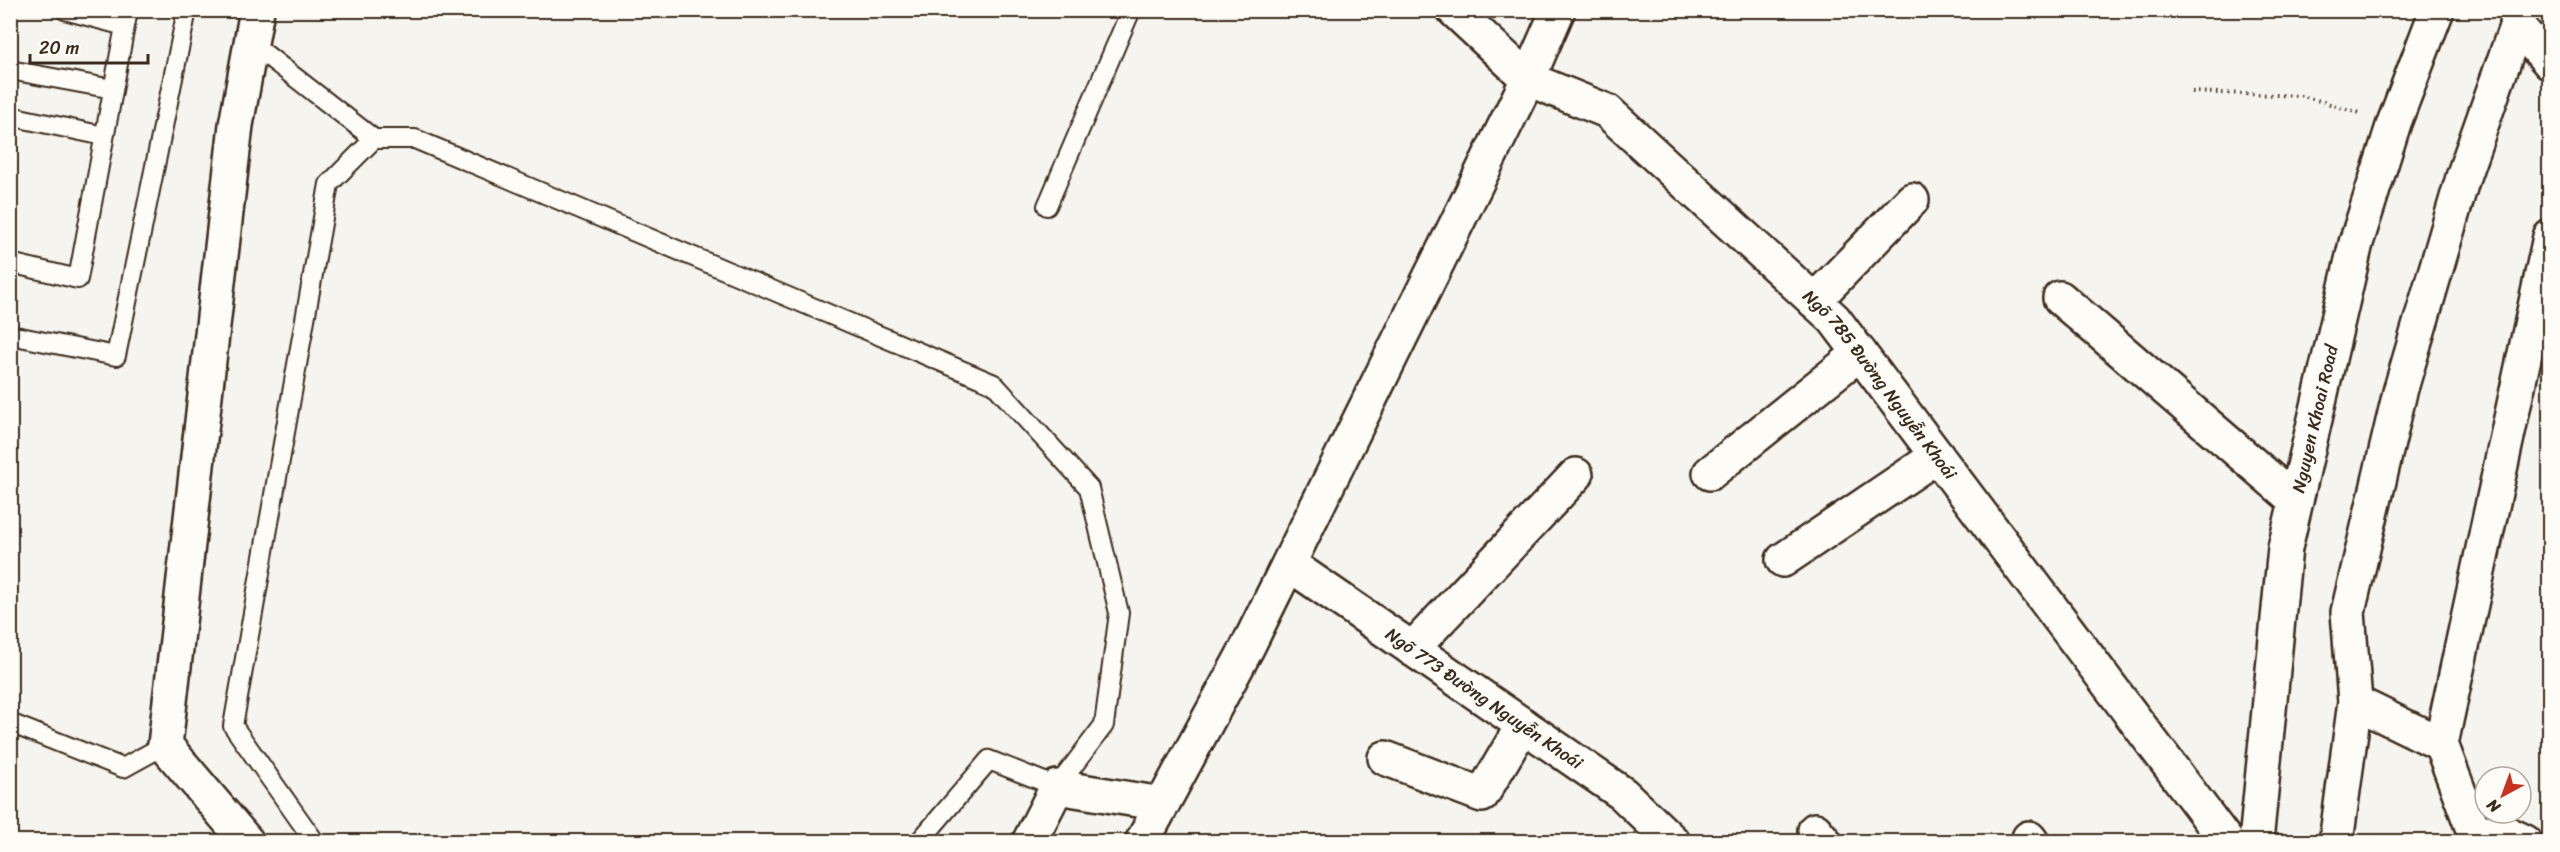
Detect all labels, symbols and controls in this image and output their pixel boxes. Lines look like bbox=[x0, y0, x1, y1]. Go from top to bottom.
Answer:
scale bar bbox=[30, 27, 148, 65]
text: 20 m bbox=[39, 32, 79, 64]
street label: Ngõ 785 Đường Nguyễn Khoái bbox=[1795, 281, 1966, 488]
street label: Nguyen Khoai Road bbox=[2282, 340, 2348, 496]
street label: Ngõ 773 Đường Nguyễn Khoái bbox=[1379, 619, 1591, 779]
north arrow bbox=[2473, 765, 2533, 825]
text: N bbox=[2479, 791, 2508, 821]

